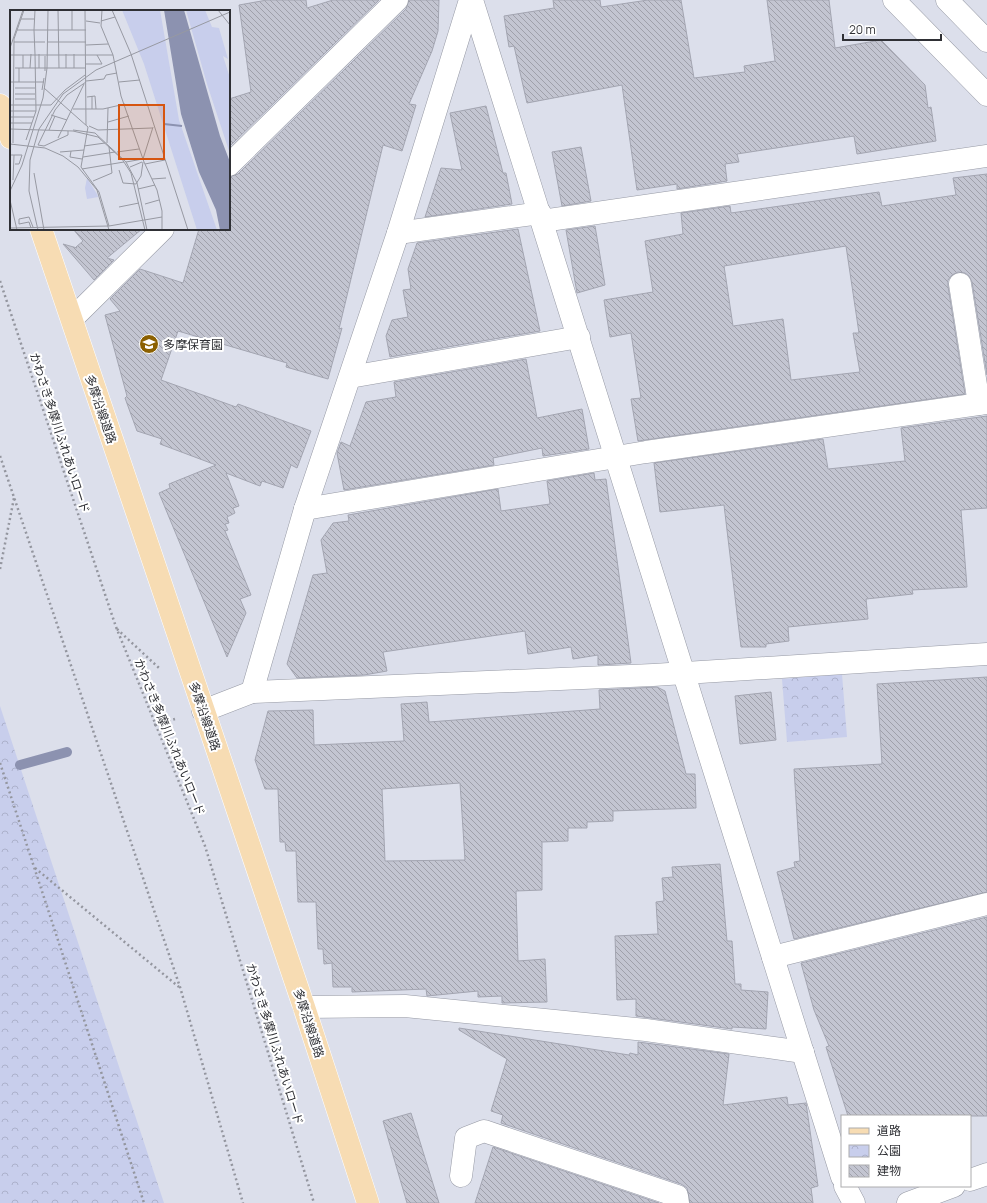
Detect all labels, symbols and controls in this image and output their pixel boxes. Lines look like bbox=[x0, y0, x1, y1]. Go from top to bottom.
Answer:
inset map bbox=[10, 10, 230, 230]
scale bar bbox=[843, 16, 941, 42]
text: 20 m bbox=[849, 21, 876, 38]
school or university icon: 多摩保育園 bbox=[138, 333, 160, 355]
place label: 多摩保育園 bbox=[163, 336, 223, 353]
street label: かわさき多摩川ふれあいロード bbox=[26, 350, 94, 516]
street label: 多摩沿線道路 bbox=[81, 372, 121, 446]
street label: かわさき多摩川ふれあいロード bbox=[131, 656, 209, 818]
street label: 多摩沿線道路 bbox=[185, 679, 225, 753]
street label: かわさき多摩川ふれあいロード bbox=[242, 961, 308, 1127]
street label: 多摩沿線道路 bbox=[290, 986, 328, 1060]
legend bbox=[841, 1115, 971, 1187]
text: 道路 bbox=[877, 1122, 901, 1139]
text: 公園 bbox=[877, 1142, 901, 1159]
text: 建物 bbox=[877, 1162, 901, 1179]

